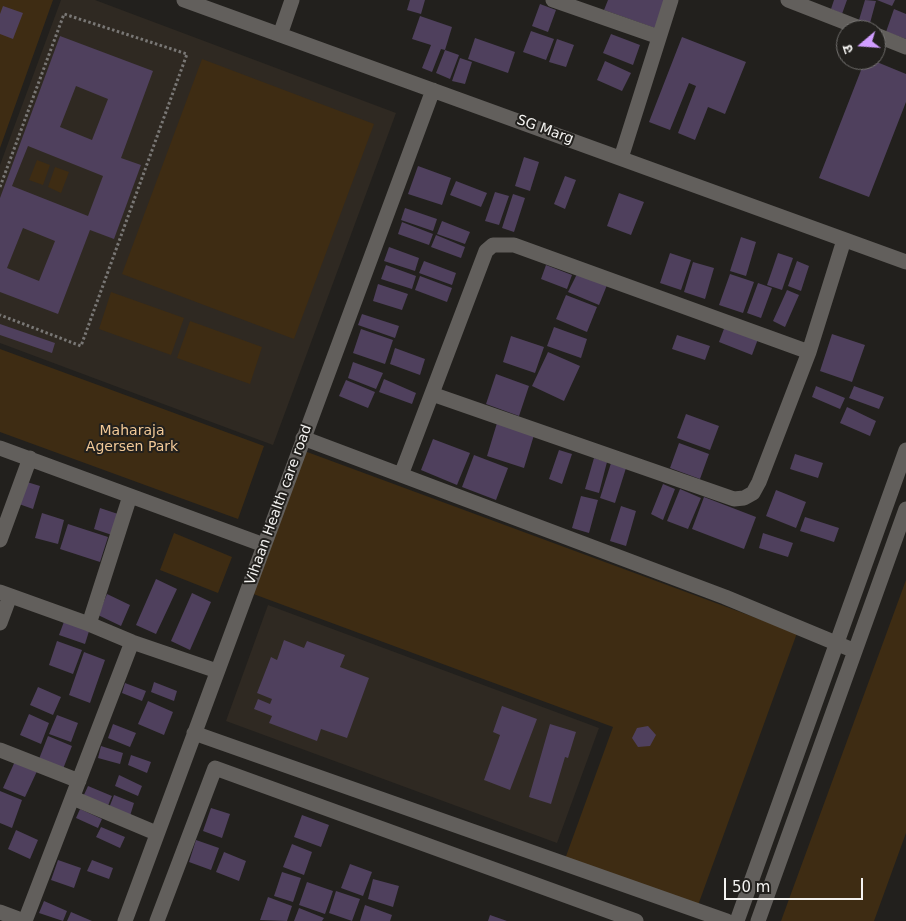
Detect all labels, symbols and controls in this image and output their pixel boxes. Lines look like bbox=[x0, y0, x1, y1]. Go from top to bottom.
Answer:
north arrow bbox=[836, 20, 886, 70]
text: उ bbox=[839, 43, 857, 56]
street label: SG Marg bbox=[514, 112, 576, 148]
park label: Maharaja Agersen Park bbox=[86, 423, 178, 456]
street label: Vihaan Health care road bbox=[242, 423, 316, 587]
scale bar bbox=[726, 868, 865, 900]
text: 50 m bbox=[732, 878, 770, 896]

